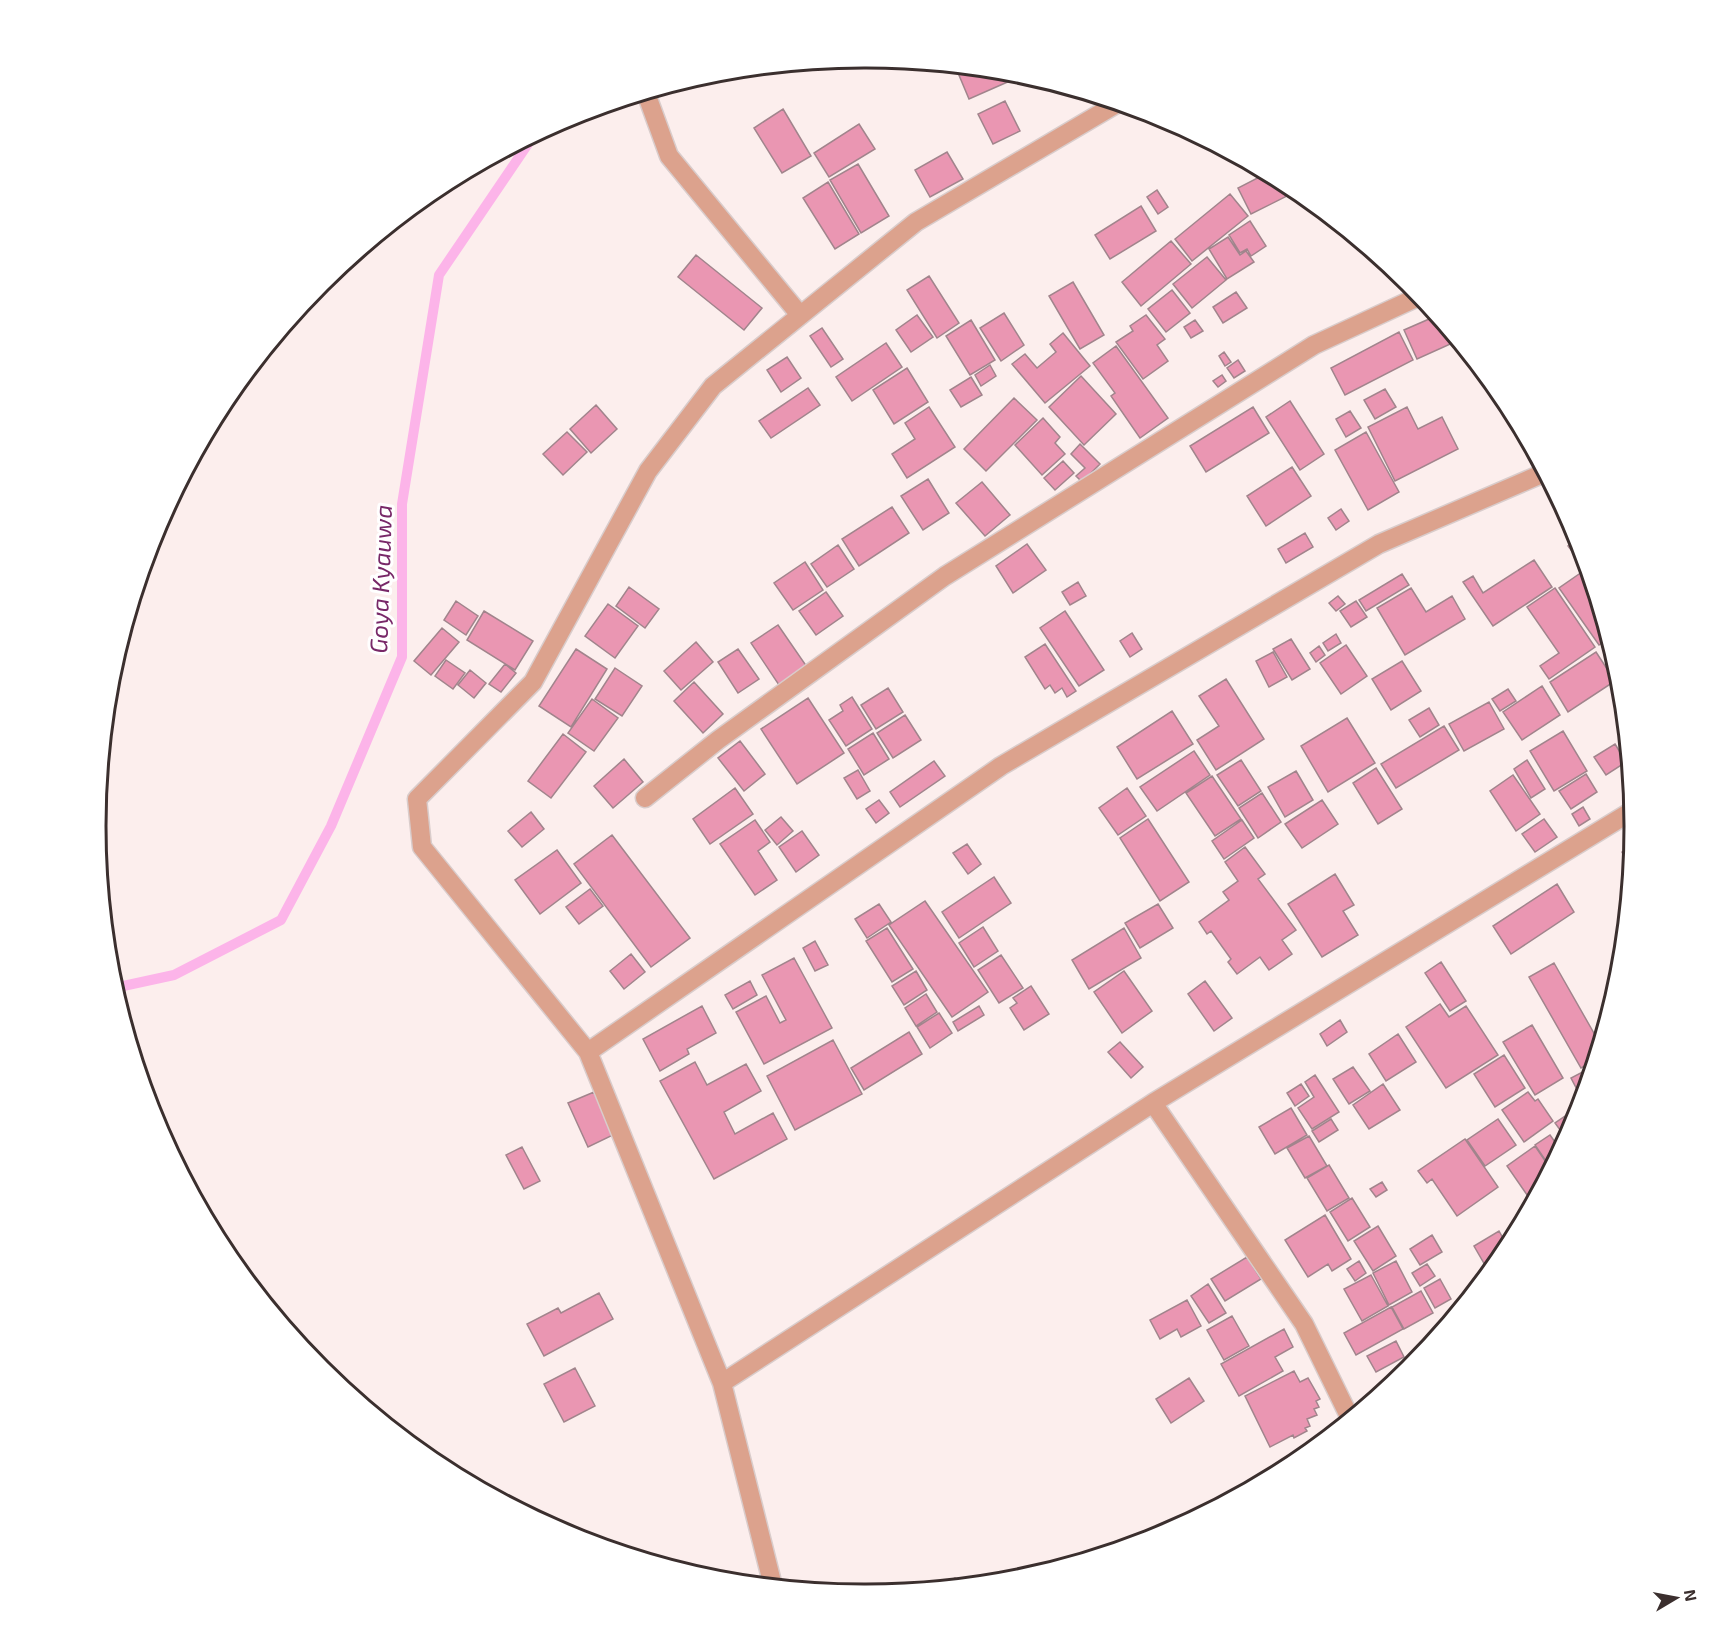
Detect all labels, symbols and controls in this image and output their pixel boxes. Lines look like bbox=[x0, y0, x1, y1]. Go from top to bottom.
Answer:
water label: Goya Kyauwa bbox=[363, 504, 397, 654]
north arrow bbox=[1646, 1568, 1706, 1628]
text: N bbox=[1681, 1588, 1702, 1603]

